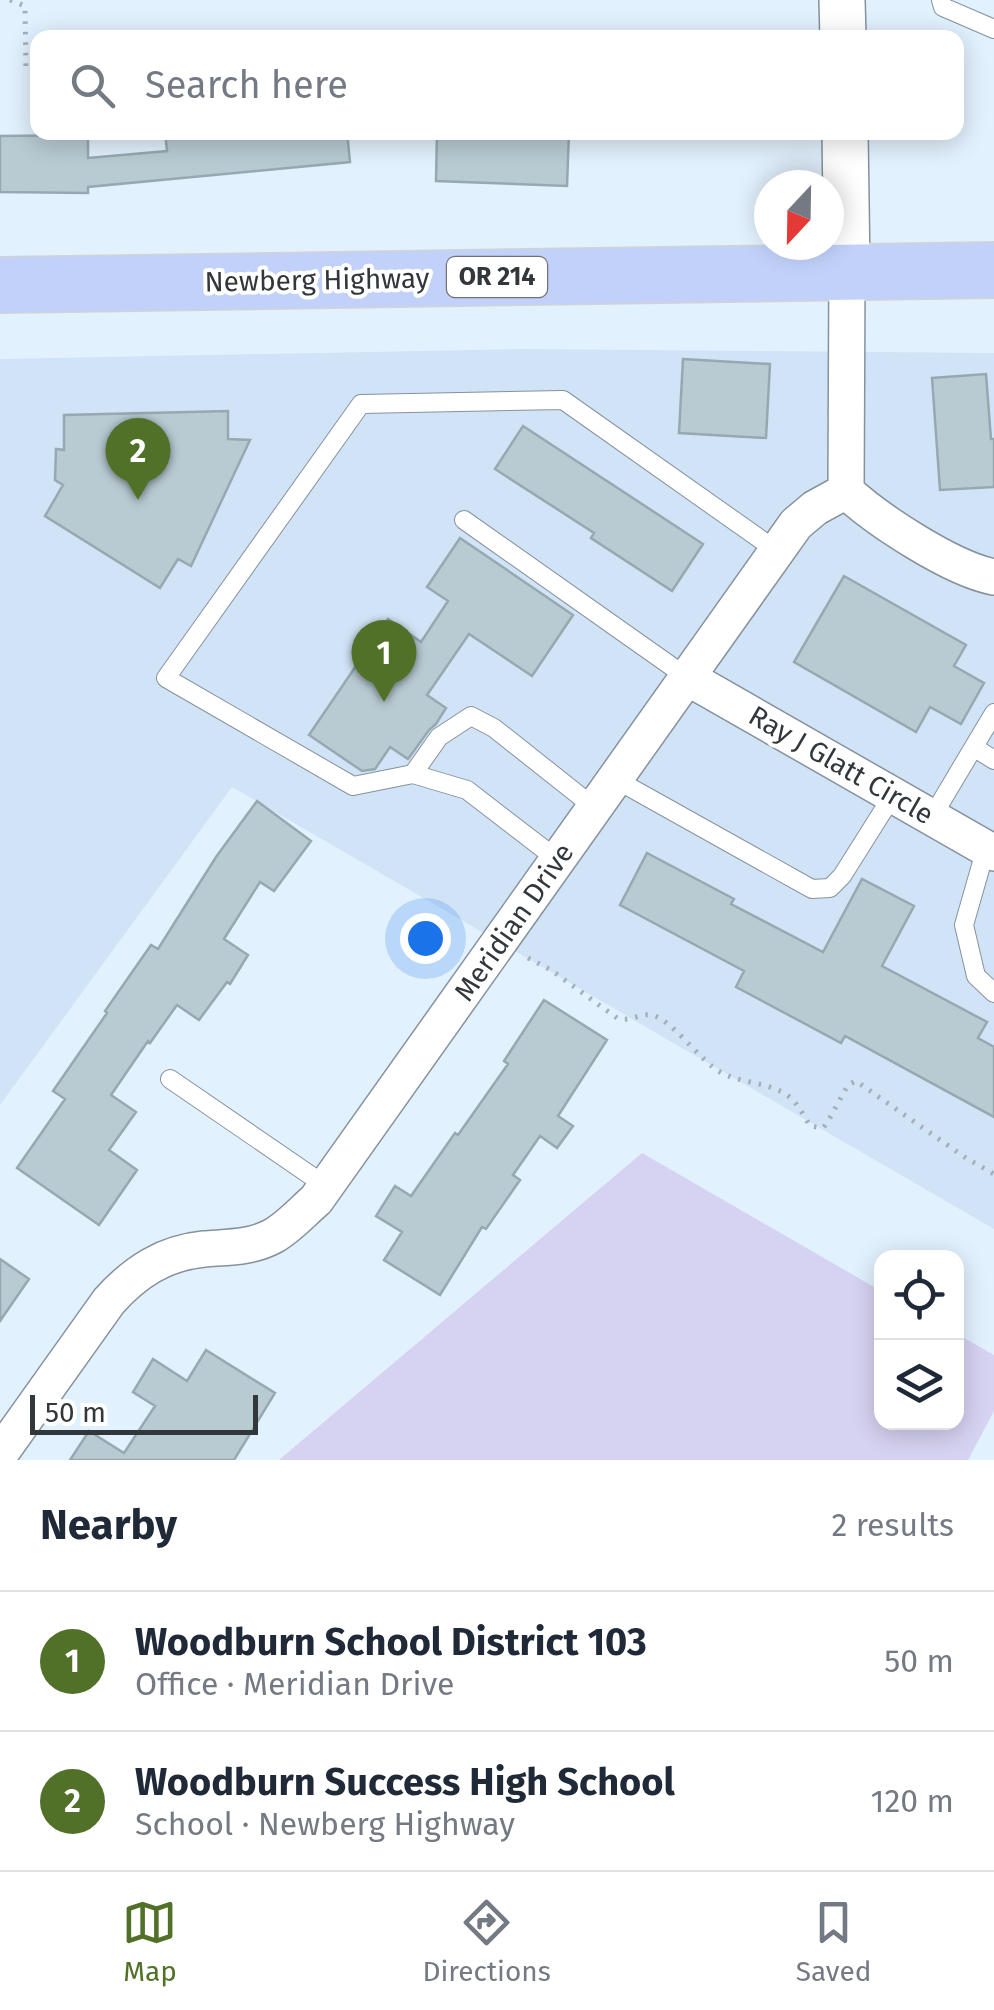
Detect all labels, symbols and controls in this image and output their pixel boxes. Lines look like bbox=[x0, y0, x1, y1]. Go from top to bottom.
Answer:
search box bbox=[30, 30, 964, 140]
icon: search bbox=[65, 58, 120, 113]
text: Search here bbox=[145, 62, 348, 108]
north arrow bbox=[754, 170, 844, 260]
road number: OR 214 bbox=[447, 257, 547, 297]
street label: Newberg Highway bbox=[204, 262, 430, 298]
pin: 2 bbox=[106, 418, 170, 500]
pin: 1 bbox=[352, 620, 416, 702]
street label: Ray J Glatt Circle bbox=[743, 699, 939, 831]
street label: Meridian Drive bbox=[447, 837, 581, 1007]
your location bbox=[400, 913, 451, 964]
map controls bbox=[874, 1250, 964, 1430]
button: locate bbox=[874, 1250, 964, 1340]
button: layers bbox=[874, 1340, 964, 1430]
scale bar bbox=[30, 1390, 258, 1434]
text: 50 m bbox=[45, 1396, 106, 1429]
text: Nearby bbox=[40, 1500, 177, 1550]
text: 2 results bbox=[831, 1506, 954, 1544]
text: Woodburn School District 103 bbox=[135, 1619, 647, 1665]
text: 1 bbox=[65, 1642, 80, 1680]
text: 50 m bbox=[884, 1642, 954, 1680]
text: Office · Meridian Drive bbox=[135, 1665, 455, 1703]
text: Woodburn Success High School bbox=[135, 1759, 675, 1805]
text: 2 bbox=[64, 1782, 81, 1820]
text: 120 m bbox=[871, 1782, 954, 1820]
text: School · Newberg Highway bbox=[135, 1805, 515, 1843]
tab: Map bbox=[122, 1895, 177, 1988]
tab: Directions bbox=[422, 1895, 551, 1988]
tab: Saved bbox=[796, 1895, 872, 1988]

